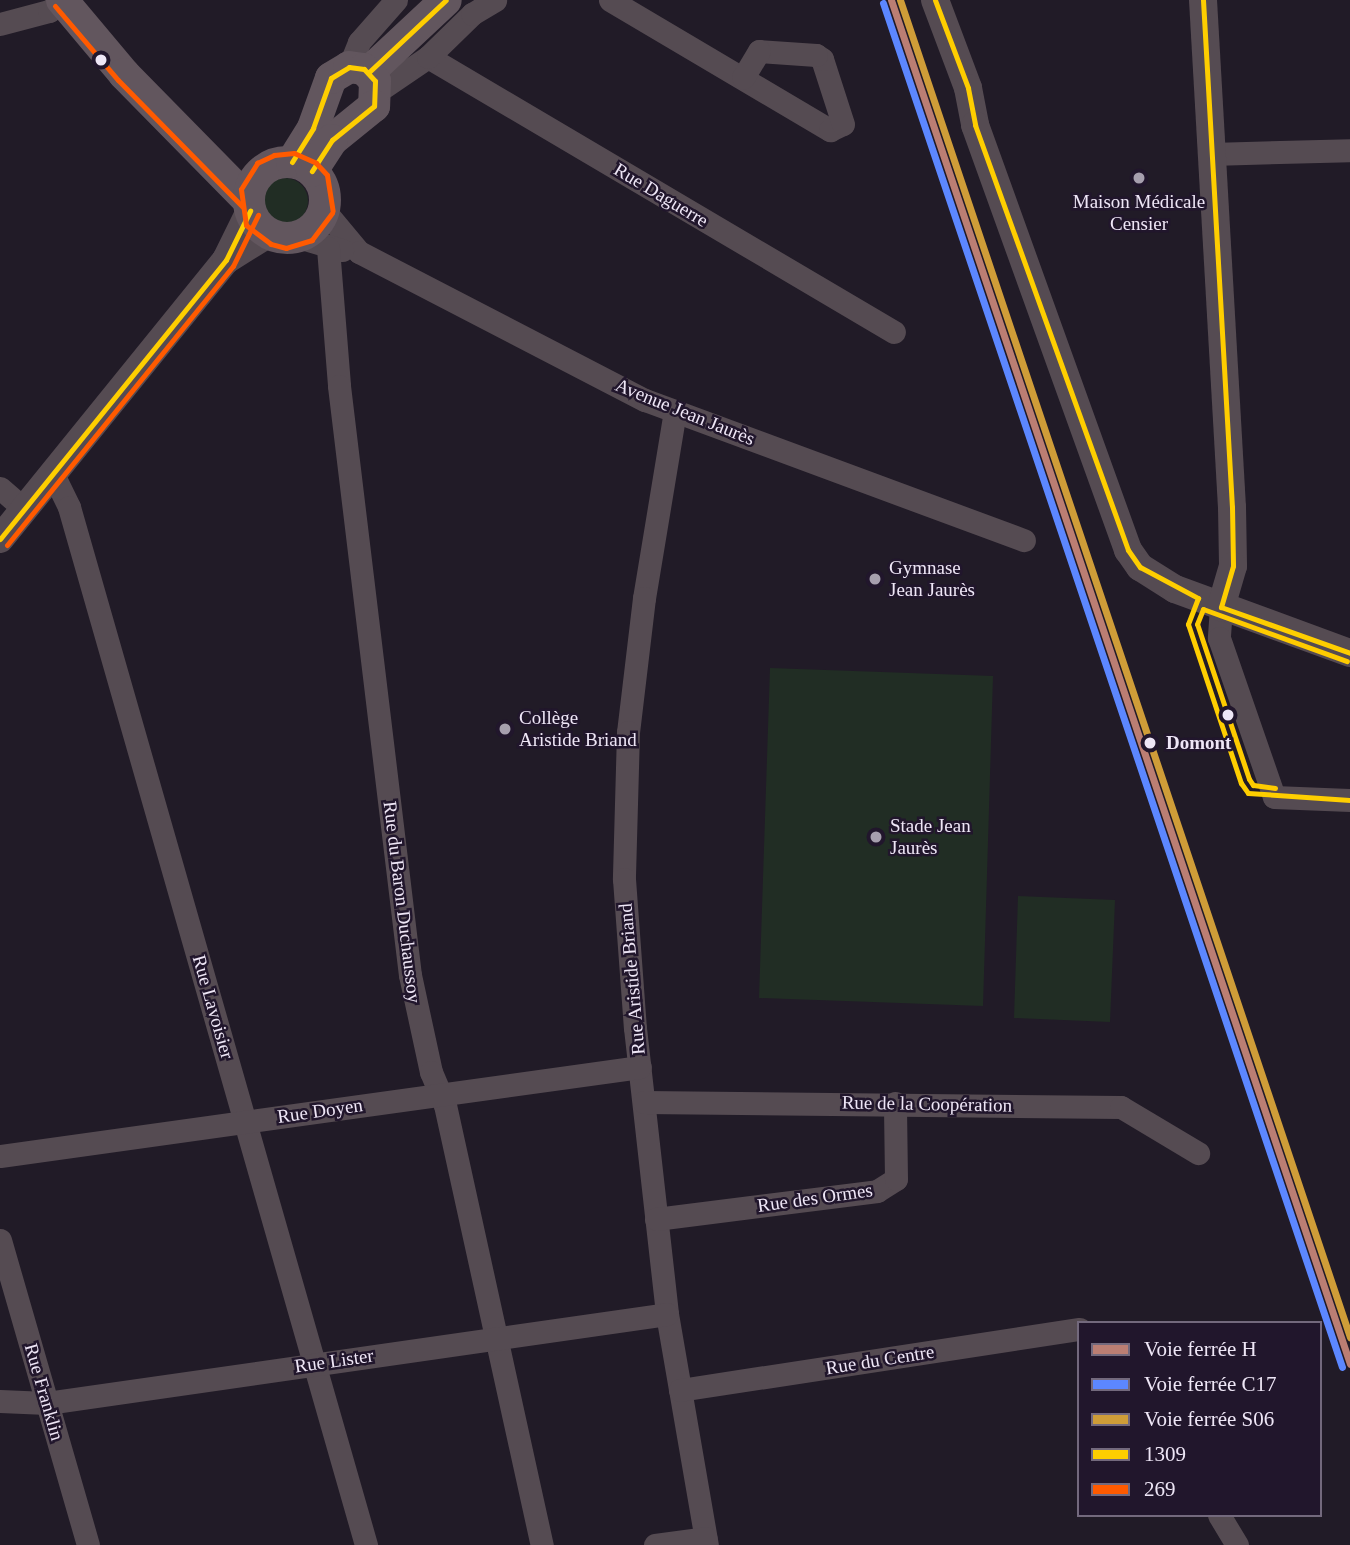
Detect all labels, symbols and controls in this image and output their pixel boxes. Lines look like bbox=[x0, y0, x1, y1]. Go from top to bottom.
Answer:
unlabelled marker bbox=[94, 53, 108, 67]
street label: Rue Daguerre bbox=[610, 158, 712, 232]
marker: Maison Médicale Censier bbox=[1129, 168, 1149, 188]
place label: Maison Médicale Censier bbox=[1073, 191, 1205, 235]
street label: Avenue Jean Jaurès bbox=[612, 374, 758, 450]
place label: Gymnase Jean Jaurès bbox=[889, 557, 975, 601]
marker: Gymnase Jean Jaurès bbox=[867, 571, 883, 587]
place label: Collège Aristide Briand bbox=[519, 707, 637, 751]
unlabelled marker bbox=[1221, 708, 1235, 722]
marker: Collège Aristide Briand bbox=[497, 721, 513, 737]
place label: Domont bbox=[1166, 732, 1231, 754]
marker: Domont bbox=[1140, 733, 1160, 753]
street label: Rue du Baron Duchaussoy bbox=[378, 800, 426, 1004]
place label: Stade Jean Jaurès bbox=[890, 815, 971, 859]
marker: Stade Jean Jaurès bbox=[868, 829, 884, 845]
street label: Rue Aristide Briand bbox=[614, 902, 650, 1056]
street label: Rue Lavoisier bbox=[187, 952, 239, 1062]
street label: Rue de la Coopération bbox=[842, 1091, 1012, 1117]
street label: Rue Doyen bbox=[276, 1094, 364, 1128]
street label: Rue des Ormes bbox=[756, 1179, 874, 1217]
legend bbox=[1077, 1321, 1322, 1517]
text: Voie ferrée H bbox=[1144, 1337, 1257, 1361]
street label: Rue du Centre bbox=[824, 1340, 936, 1380]
street label: Rue Franklin bbox=[19, 1341, 69, 1443]
street label: Rue Lister bbox=[293, 1344, 375, 1378]
text: Voie ferrée C17 bbox=[1144, 1372, 1277, 1396]
text: Voie ferrée S06 bbox=[1144, 1407, 1274, 1431]
text: 1309 bbox=[1144, 1442, 1186, 1466]
text: 269 bbox=[1144, 1477, 1176, 1501]

